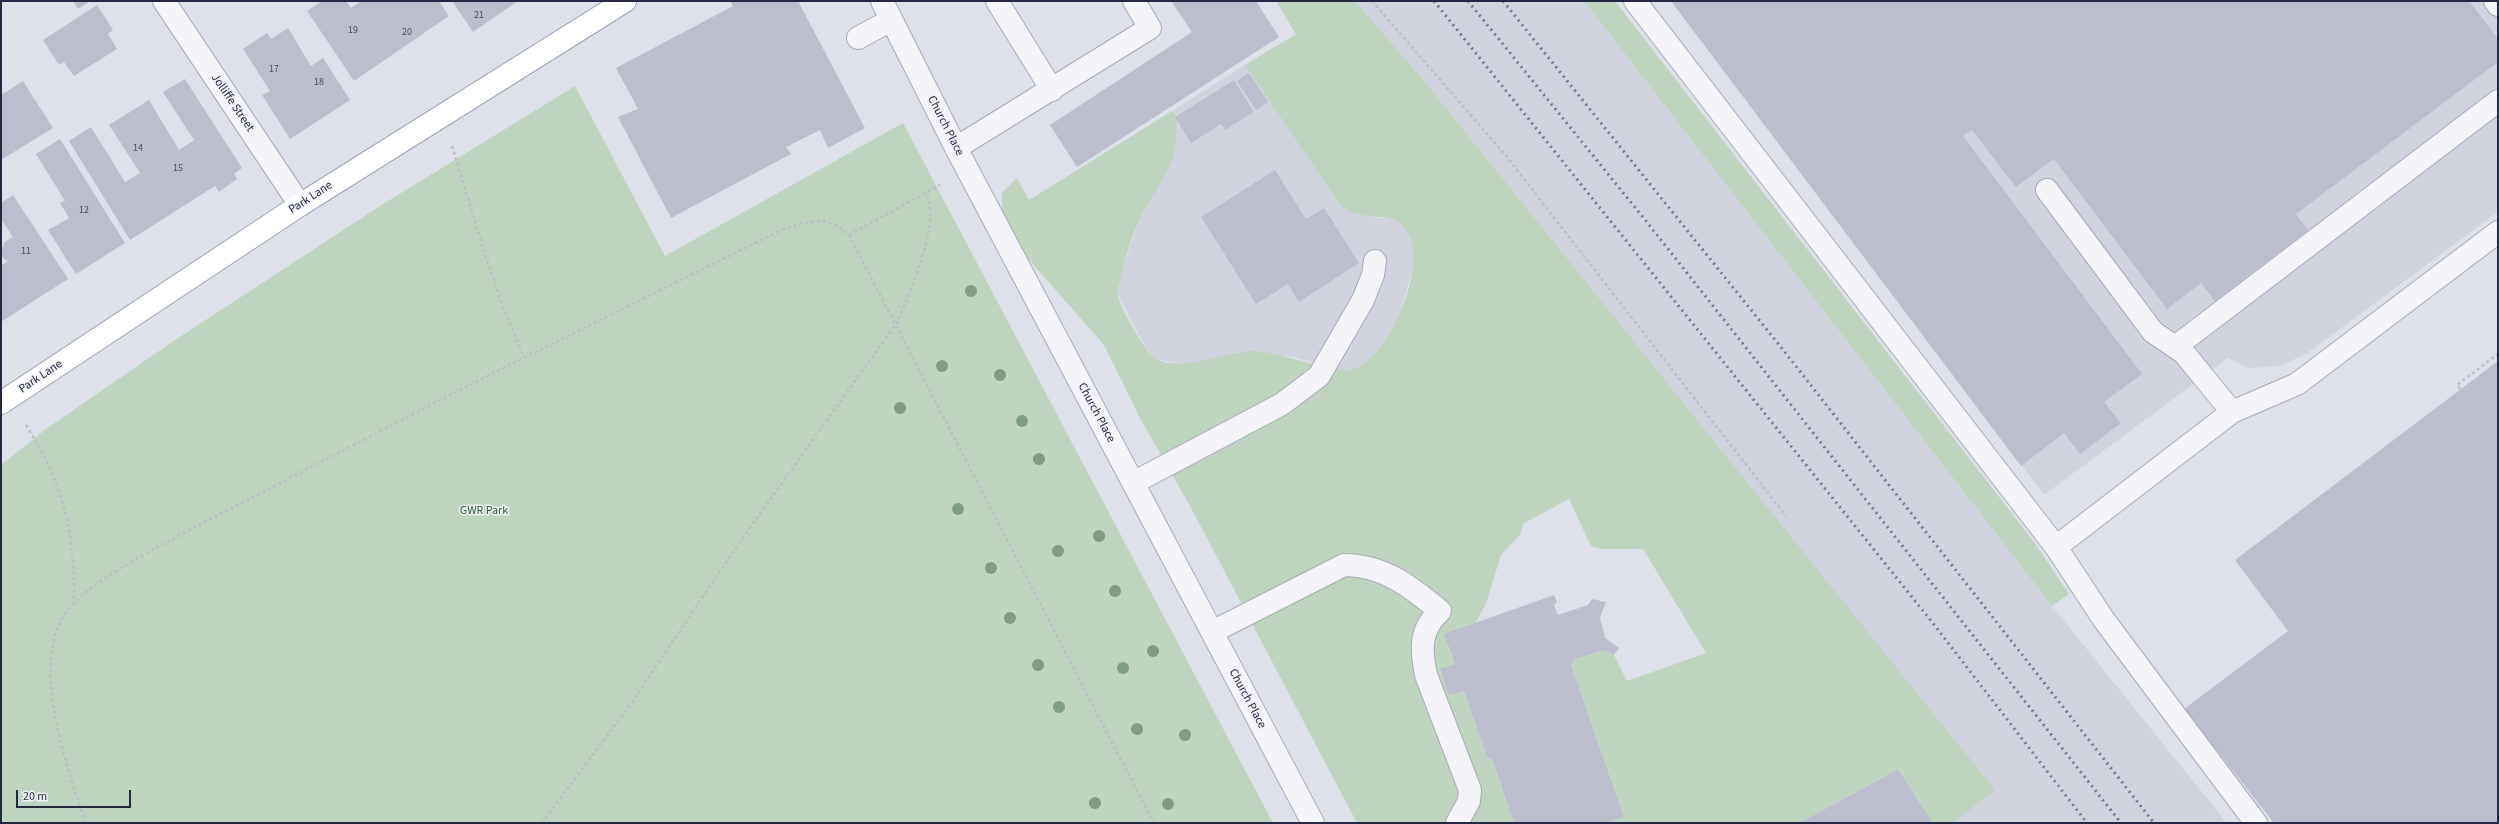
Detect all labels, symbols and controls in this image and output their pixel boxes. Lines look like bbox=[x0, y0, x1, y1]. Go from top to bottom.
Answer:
house number: 21 bbox=[474, 10, 484, 22]
house number: 19 bbox=[348, 25, 358, 37]
house number: 20 bbox=[402, 27, 412, 39]
house number: 17 bbox=[269, 64, 279, 76]
street label: Jolliffe Street bbox=[207, 71, 257, 135]
house number: 18 bbox=[314, 77, 324, 89]
street label: Church Place bbox=[924, 94, 966, 158]
house number: 14 bbox=[133, 143, 143, 155]
house number: 15 bbox=[173, 163, 183, 175]
street label: Park Lane bbox=[286, 179, 336, 217]
house number: 12 bbox=[79, 205, 89, 217]
house number: 11 bbox=[21, 246, 31, 258]
street label: Park Lane bbox=[17, 357, 65, 397]
street label: Church Place bbox=[1074, 381, 1118, 445]
park label: GWR Park bbox=[460, 504, 508, 518]
street label: Church Place bbox=[1225, 667, 1269, 731]
scale bar bbox=[18, 782, 133, 808]
text: 20 m bbox=[23, 788, 47, 805]

